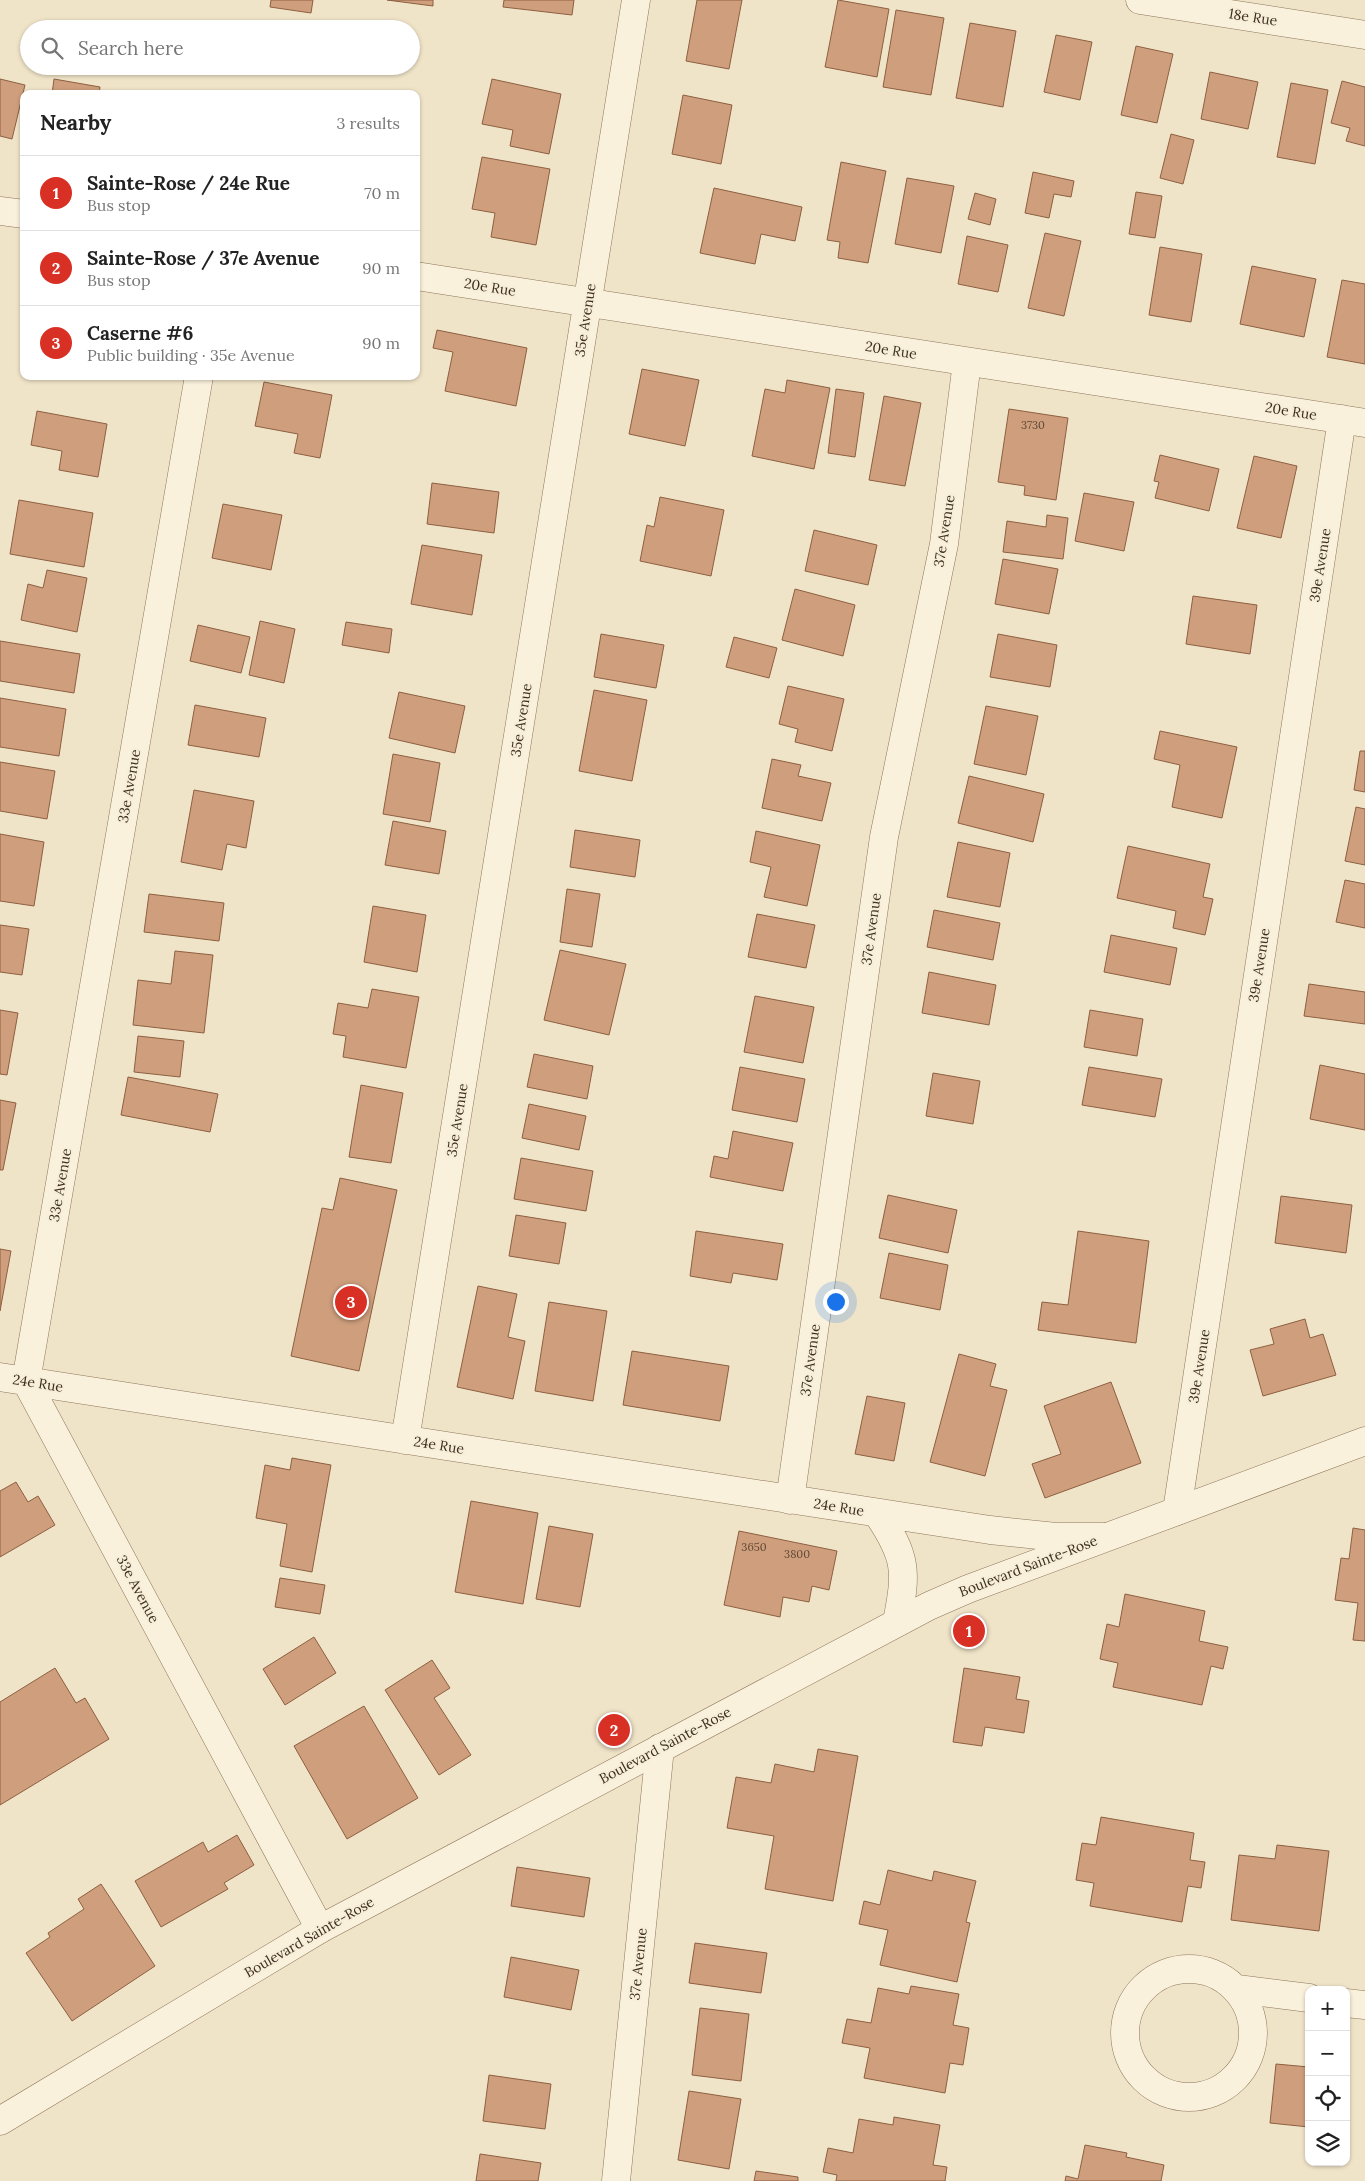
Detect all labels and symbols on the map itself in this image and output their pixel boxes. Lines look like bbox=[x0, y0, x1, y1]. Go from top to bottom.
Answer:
street label: 18e Rue bbox=[1227, 4, 1279, 30]
street label: 20e Rue bbox=[463, 274, 518, 300]
street label: 35e Avenue bbox=[570, 282, 600, 358]
street label: 20e Rue bbox=[864, 337, 919, 363]
street label: 20e Rue bbox=[1264, 398, 1319, 424]
house number: 3730 bbox=[1021, 418, 1045, 432]
street label: 37e Avenue bbox=[929, 493, 959, 568]
street label: 39e Avenue bbox=[1305, 526, 1335, 603]
street label: 35e Avenue bbox=[506, 682, 536, 758]
street label: 33e Avenue bbox=[114, 747, 144, 824]
street label: 37e Avenue bbox=[857, 891, 885, 966]
street label: 39e Avenue bbox=[1244, 926, 1274, 1003]
street label: 35e Avenue bbox=[442, 1082, 472, 1158]
street label: 33e Avenue bbox=[45, 1146, 75, 1223]
pin: 3 bbox=[335, 1283, 367, 1321]
your location bbox=[823, 1289, 849, 1315]
street label: 37e Avenue bbox=[796, 1322, 824, 1397]
street label: 39e Avenue bbox=[1184, 1327, 1214, 1404]
street label: 24e Rue bbox=[11, 1370, 65, 1396]
street label: 24e Rue bbox=[412, 1432, 466, 1458]
street label: 24e Rue bbox=[812, 1494, 866, 1520]
street label: Boulevard Sainte-Rose bbox=[956, 1531, 1100, 1601]
house number: 3650 bbox=[741, 1540, 767, 1554]
house number: 3800 bbox=[784, 1547, 810, 1561]
street label: 33e Avenue bbox=[113, 1552, 164, 1626]
pin: 1 bbox=[953, 1612, 985, 1650]
street label: Boulevard Sainte-Rose bbox=[596, 1702, 734, 1787]
pin: 2 bbox=[598, 1711, 630, 1749]
street label: Boulevard Sainte-Rose bbox=[241, 1892, 377, 1981]
street label: 37e Avenue bbox=[625, 1926, 651, 2001]

